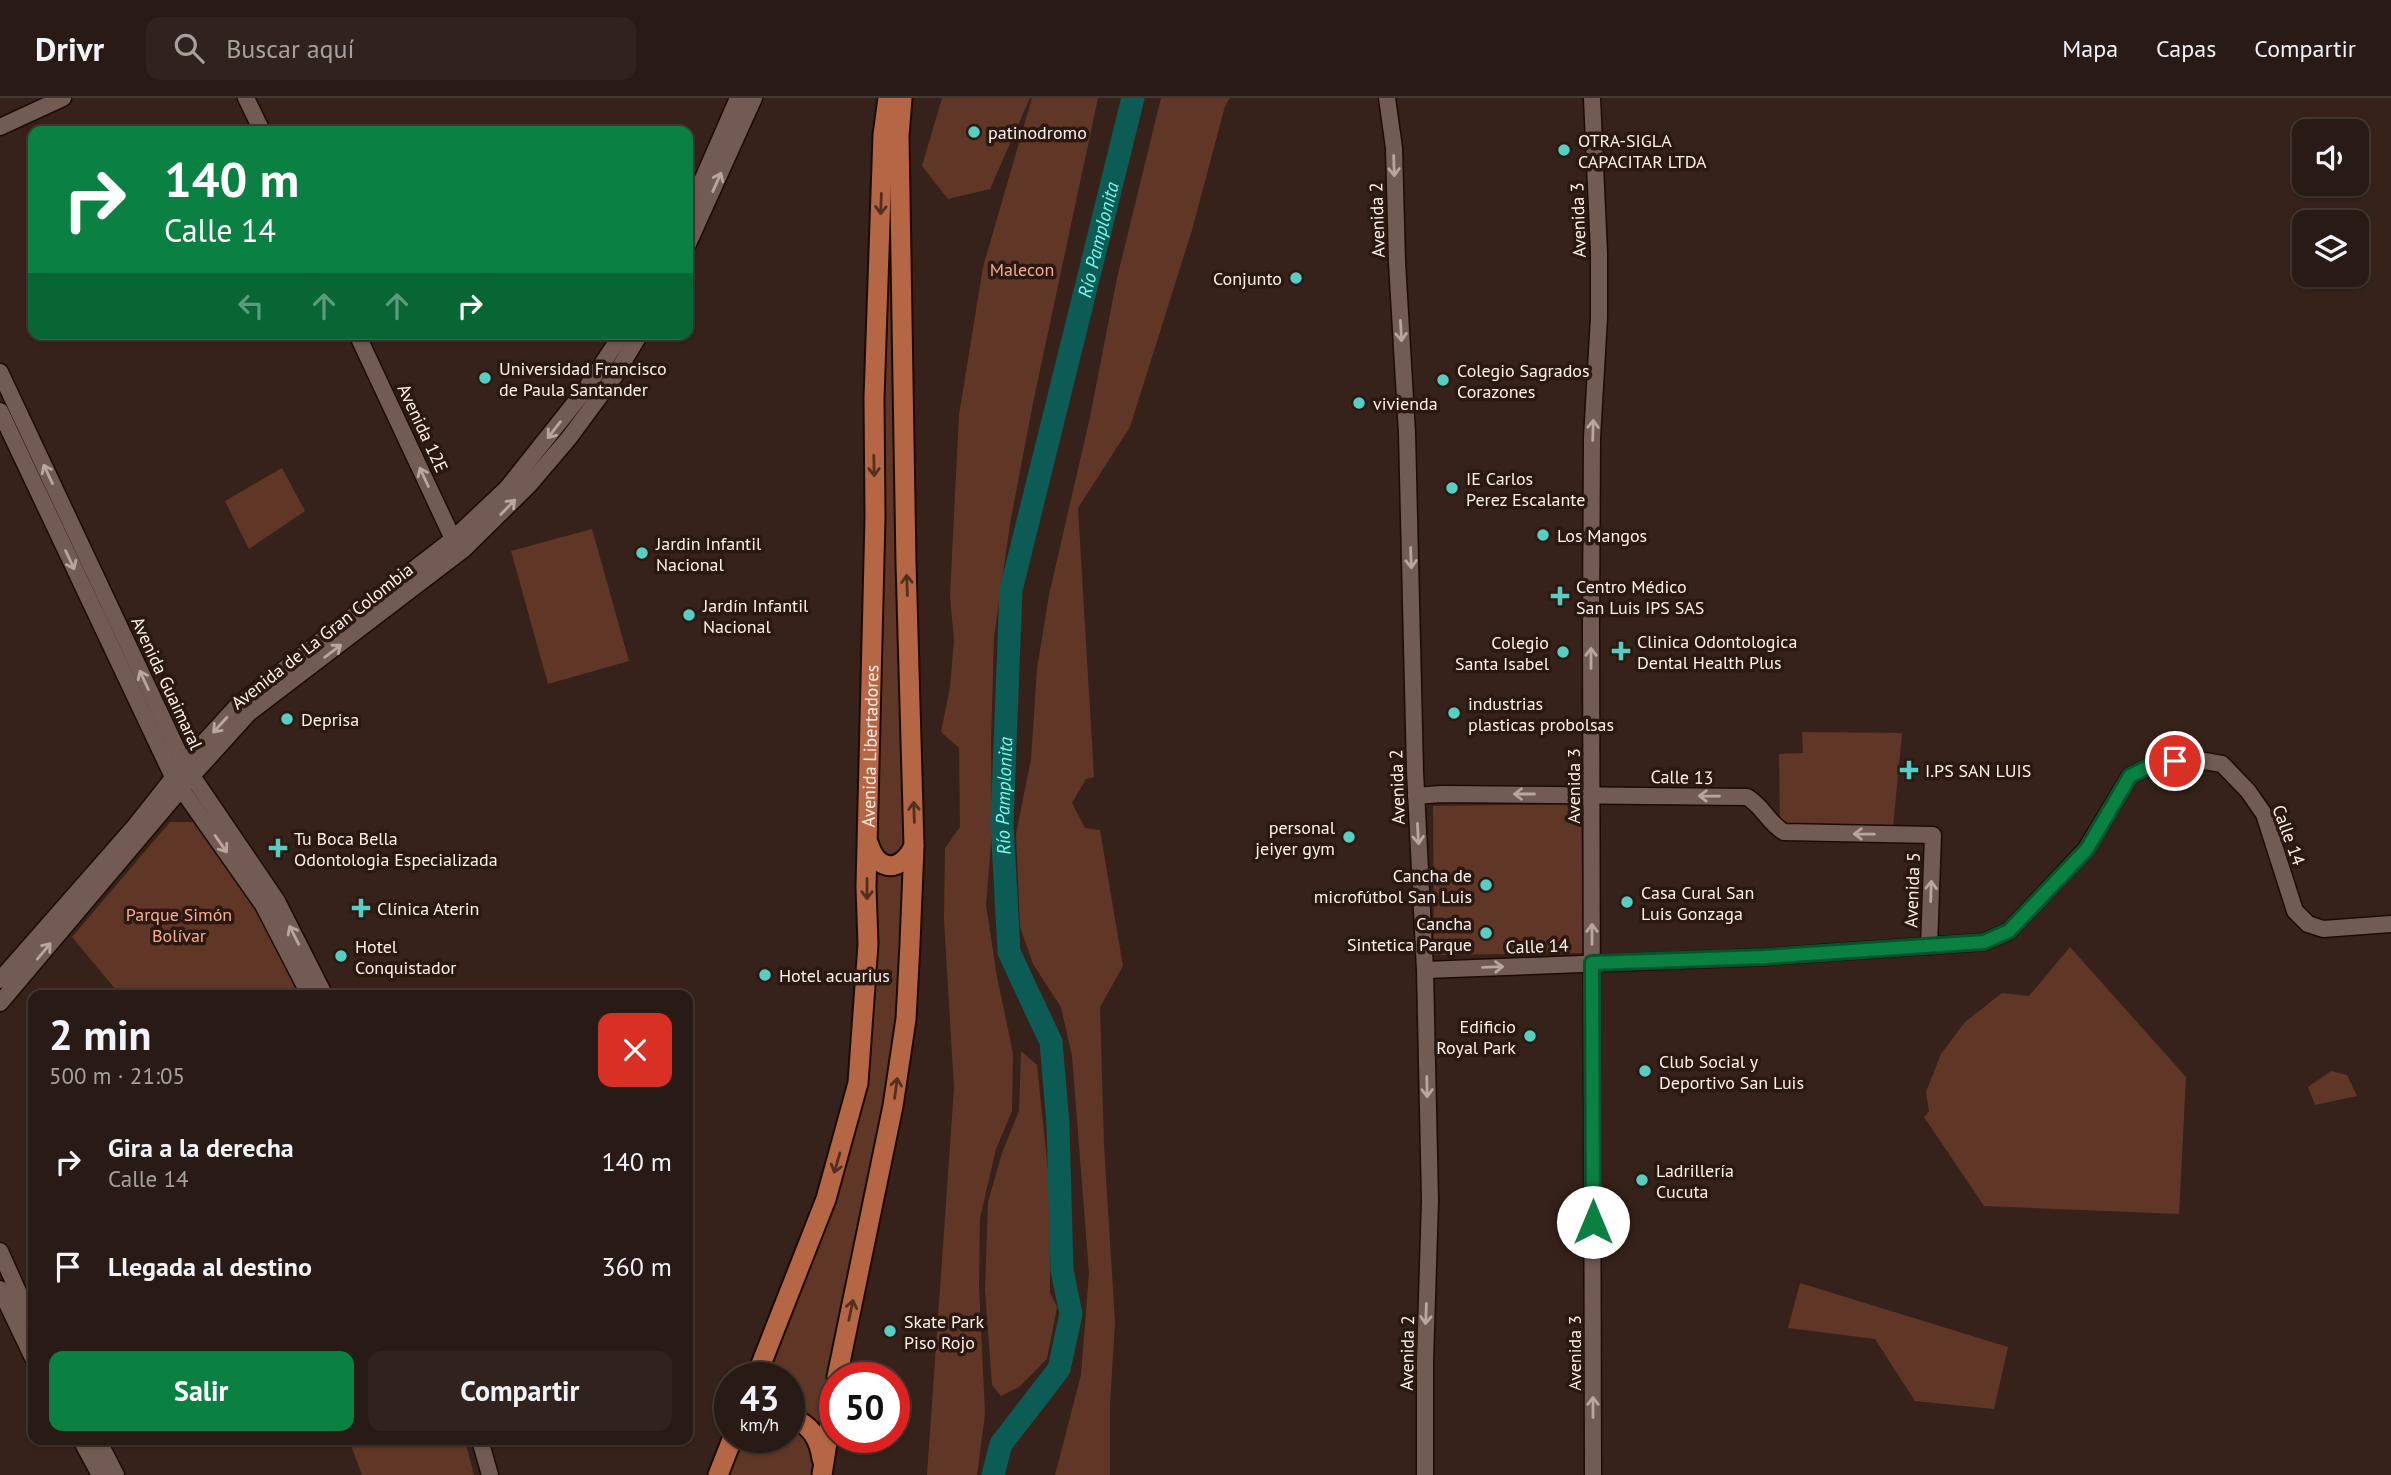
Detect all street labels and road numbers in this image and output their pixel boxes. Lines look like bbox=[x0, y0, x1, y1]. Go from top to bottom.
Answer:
street label: Avenida 2 bbox=[1364, 182, 1390, 258]
street label: Avenida 3 bbox=[1565, 182, 1591, 258]
street label: Avenida 12E bbox=[393, 380, 453, 476]
street label: Avenida de La Gran Colombia bbox=[226, 558, 418, 714]
street label: Avenida Guaimaral bbox=[126, 613, 208, 754]
street label: Avenida Libertadores bbox=[856, 664, 883, 828]
street label: Avenida 3 bbox=[1562, 748, 1585, 824]
street label: Avenida 2 bbox=[1384, 749, 1410, 825]
street label: Calle 13 bbox=[1650, 765, 1714, 789]
street label: Calle 14 bbox=[2267, 801, 2311, 869]
street label: Avenida 5 bbox=[1899, 852, 1925, 928]
street label: Calle 14 bbox=[1505, 933, 1569, 959]
street label: Avenida 2 bbox=[1395, 1315, 1419, 1391]
street label: Avenida 3 bbox=[1563, 1315, 1586, 1391]

